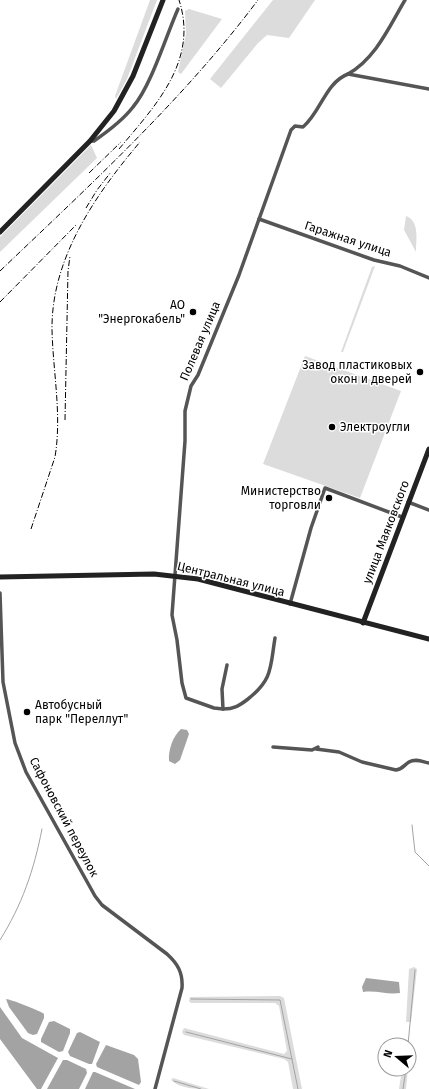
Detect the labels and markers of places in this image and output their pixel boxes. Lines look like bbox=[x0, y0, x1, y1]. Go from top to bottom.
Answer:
place label: АО "Энергокабель" bbox=[98, 298, 185, 326]
marker: АО "Энергокабель" bbox=[188, 307, 198, 317]
place label: Завод пластиковых окон и дверей bbox=[302, 358, 412, 386]
marker: Завод пластиковых окон и дверей bbox=[415, 367, 425, 377]
place label: Электроугли bbox=[340, 420, 410, 434]
marker: Электроугли bbox=[327, 422, 337, 432]
place label: Министерство торговли bbox=[241, 484, 321, 512]
marker: Министерство торговли bbox=[324, 493, 334, 503]
place label: Автобусный парк "Переллут" bbox=[35, 698, 128, 726]
marker: Автобусный парк "Переллут" bbox=[22, 707, 32, 717]

